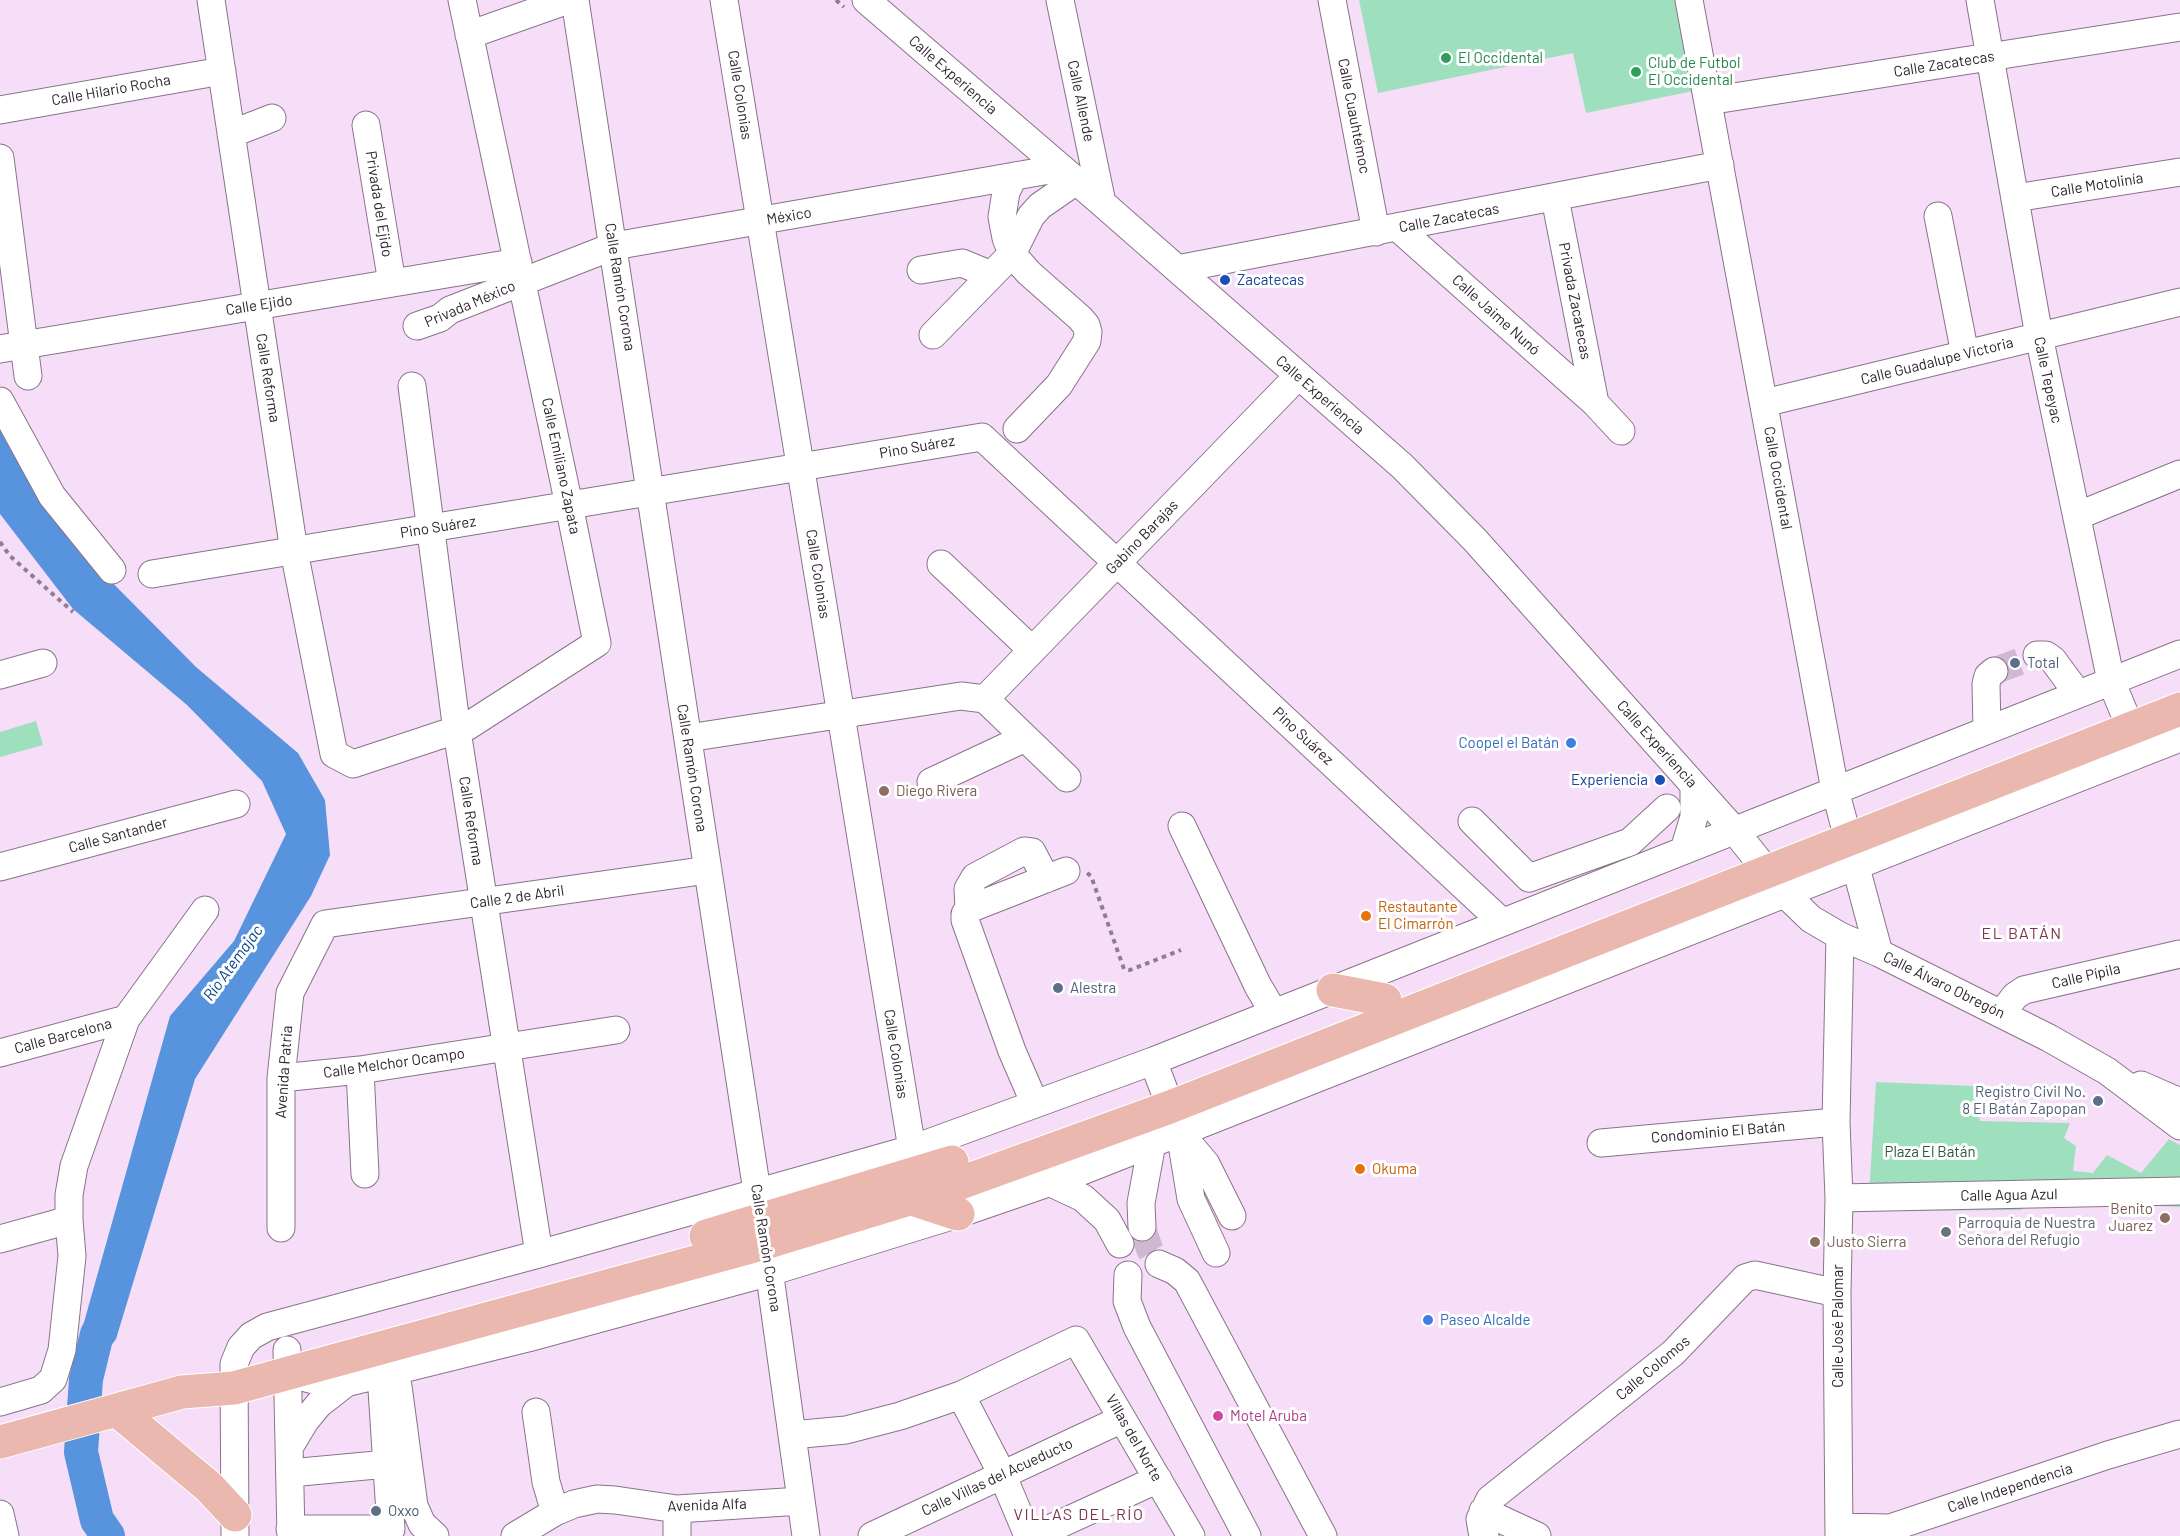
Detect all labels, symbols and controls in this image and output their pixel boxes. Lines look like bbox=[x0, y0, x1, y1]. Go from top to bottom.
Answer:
street label: Calle Experiencia bbox=[905, 32, 1001, 118]
street label: Calle Zacatecas bbox=[1892, 47, 1996, 81]
street label: Calle Colonias bbox=[724, 49, 756, 141]
place label: El Occidental bbox=[1458, 49, 1543, 67]
marker: El Occidental bbox=[1439, 51, 1453, 65]
place label: Club de Futbol El Occidental bbox=[1648, 54, 1740, 89]
street label: Calle Cuauhtémoc bbox=[1334, 57, 1374, 175]
street label: Calle Allende bbox=[1064, 59, 1098, 143]
marker: Club de Futbol El Occidental bbox=[1629, 65, 1643, 79]
street label: Calle Hilario Rocha bbox=[50, 71, 172, 109]
street label: Privada del Ejido bbox=[362, 150, 396, 258]
street label: Calle Motolinía bbox=[2050, 169, 2144, 201]
street label: Calle Zacatecas bbox=[1397, 199, 1501, 237]
street label: México bbox=[765, 203, 813, 229]
street label: Calle Ramón Corona bbox=[601, 222, 639, 352]
street label: Privada Zacatecas bbox=[1555, 241, 1595, 361]
place label: Zacatecas bbox=[1237, 271, 1304, 289]
street label: Calle Jaime Nunó bbox=[1448, 271, 1544, 359]
marker: Zacatecas bbox=[1218, 273, 1232, 287]
street label: Privada México bbox=[422, 277, 518, 331]
street label: Calle Ejido bbox=[224, 291, 294, 319]
street label: Calle Reforma bbox=[252, 332, 284, 424]
street label: Calle Guadalupe Victoria bbox=[1859, 333, 2015, 389]
street label: Calle Tepeyac bbox=[2030, 335, 2066, 425]
street label: Calle Experiencia bbox=[1272, 352, 1368, 438]
street label: Calle Emiliano Zapata bbox=[538, 396, 584, 536]
street label: Calle Occidental bbox=[1760, 425, 1796, 531]
street label: Pino Suárez bbox=[878, 432, 956, 462]
street label: Gabino Barajas bbox=[1102, 496, 1182, 578]
street label: Pino Suárez bbox=[399, 512, 477, 542]
street label: Calle Colonias bbox=[802, 528, 834, 620]
place label: Total bbox=[2027, 654, 2059, 672]
marker: Total bbox=[2008, 656, 2022, 670]
street label: Calle Experiencia bbox=[1613, 697, 1701, 791]
street label: Calle Ramón Corona bbox=[673, 703, 711, 833]
street label: Pino Suárez bbox=[1269, 703, 1337, 769]
place label: Coopel el Batán bbox=[1458, 734, 1559, 752]
marker: Coopel el Batán bbox=[1564, 736, 1578, 750]
place label: Experiencia bbox=[1571, 771, 1648, 789]
marker: Experiencia bbox=[1653, 773, 1667, 787]
street label: Calle Reforma bbox=[455, 775, 487, 867]
place label: Diego Rivera bbox=[896, 782, 977, 800]
marker: Diego Rivera bbox=[877, 784, 891, 798]
street label: Calle Santander bbox=[67, 813, 169, 857]
street label: Calle 2 de Abril bbox=[469, 881, 565, 913]
place label: Restautante El Cimarrón bbox=[1378, 898, 1458, 933]
marker: Restautante El Cimarrón bbox=[1359, 909, 1373, 923]
water label: Río Atemajac bbox=[199, 921, 267, 1005]
district label: EL BATÁN bbox=[1981, 924, 2063, 944]
street label: Calle Álvaro Obregón bbox=[1880, 948, 2008, 1022]
street label: Calle Pípila bbox=[2050, 959, 2122, 993]
place label: Alestra bbox=[1070, 979, 1116, 997]
marker: Alestra bbox=[1051, 981, 1065, 995]
street label: Calle Colonias bbox=[880, 1008, 912, 1100]
street label: Calle Barcelona bbox=[12, 1014, 114, 1058]
street label: Avenida Patria bbox=[272, 1025, 296, 1119]
street label: Calle Melchor Ocampo bbox=[322, 1044, 466, 1082]
place label: Registro Civil No. 8 El Batán Zapopan bbox=[1962, 1083, 2086, 1118]
marker: Registro Civil No. 8 El Batán Zapopan bbox=[2091, 1094, 2105, 1108]
street label: Condominio El Batán bbox=[1650, 1117, 1786, 1147]
park label: Plaza El Batán bbox=[1885, 1143, 1975, 1161]
place label: Okuma bbox=[1372, 1160, 1417, 1178]
marker: Okuma bbox=[1353, 1162, 1367, 1176]
street label: Calle Ramón Corona bbox=[747, 1183, 785, 1313]
street label: Calle Agua Azul bbox=[1960, 1185, 2058, 1205]
place label: Benito Juarez bbox=[2109, 1200, 2153, 1235]
marker: Benito Juarez bbox=[2158, 1211, 2172, 1225]
place label: Parroquia de Nuestra Señora del Refugio bbox=[1958, 1214, 2095, 1249]
marker: Parroquia de Nuestra Señora del Refugio bbox=[1939, 1225, 1953, 1239]
place label: Justo Sierra bbox=[1827, 1233, 1906, 1251]
marker: Justo Sierra bbox=[1808, 1235, 1822, 1249]
street label: Calle José Palomar bbox=[1829, 1264, 1847, 1388]
place label: Paseo Alcalde bbox=[1440, 1311, 1531, 1329]
marker: Paseo Alcalde bbox=[1421, 1313, 1435, 1327]
street label: Calle Colomos bbox=[1612, 1332, 1694, 1404]
street label: Villas del Norte bbox=[1102, 1391, 1166, 1485]
place label: Motel Aruba bbox=[1230, 1407, 1307, 1425]
marker: Motel Aruba bbox=[1211, 1409, 1225, 1423]
street label: Calle Villas del Acueducto bbox=[919, 1434, 1075, 1520]
street label: Calle Independencia bbox=[1945, 1459, 2075, 1517]
street label: Avenida Alfa bbox=[667, 1495, 747, 1515]
place label: Oxxo bbox=[388, 1502, 419, 1520]
marker: Oxxo bbox=[369, 1504, 383, 1518]
district label: VILLAS DEL RÍO bbox=[1014, 1505, 1144, 1525]

